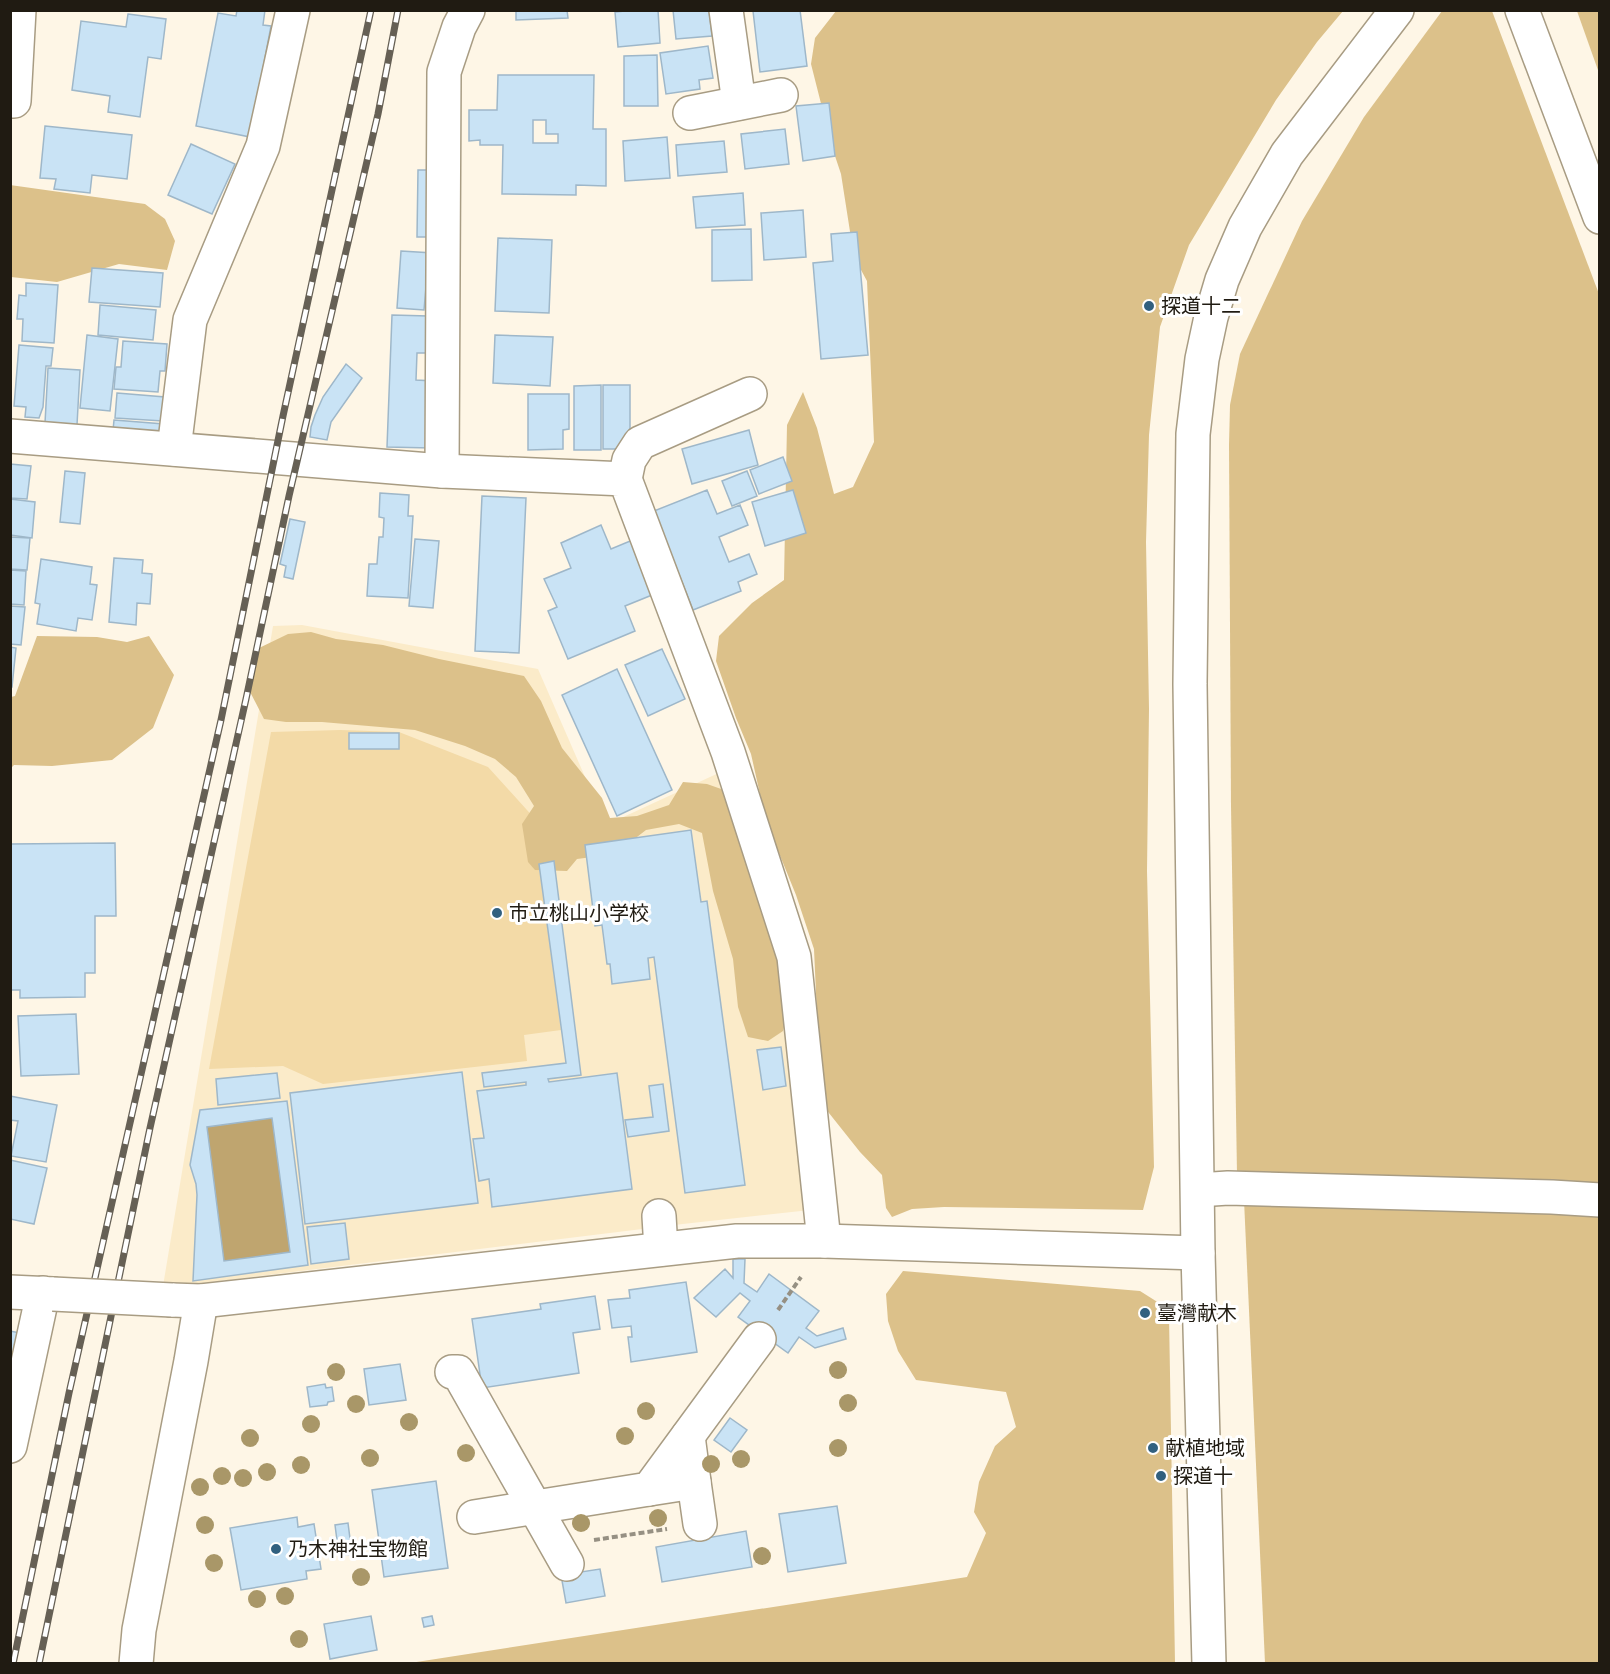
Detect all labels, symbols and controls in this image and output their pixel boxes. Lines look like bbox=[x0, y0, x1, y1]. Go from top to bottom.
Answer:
place label: 探道十二 bbox=[1161, 292, 1241, 322]
marker: 探道十二 bbox=[1142, 299, 1156, 313]
place label: 市立桃山小学校 bbox=[509, 899, 649, 929]
marker: 市立桃山小学校 bbox=[490, 906, 504, 920]
place label: 臺灣献木 bbox=[1157, 1299, 1237, 1329]
marker: 臺灣献木 bbox=[1138, 1306, 1152, 1320]
place label: 献植地域 bbox=[1165, 1434, 1245, 1464]
marker: 献植地域 bbox=[1146, 1441, 1160, 1455]
place label: 探道十 bbox=[1173, 1462, 1233, 1492]
marker: 探道十 bbox=[1154, 1469, 1168, 1483]
place label: 乃木神社宝物館 bbox=[288, 1535, 428, 1565]
marker: 乃木神社宝物館 bbox=[269, 1542, 283, 1556]

